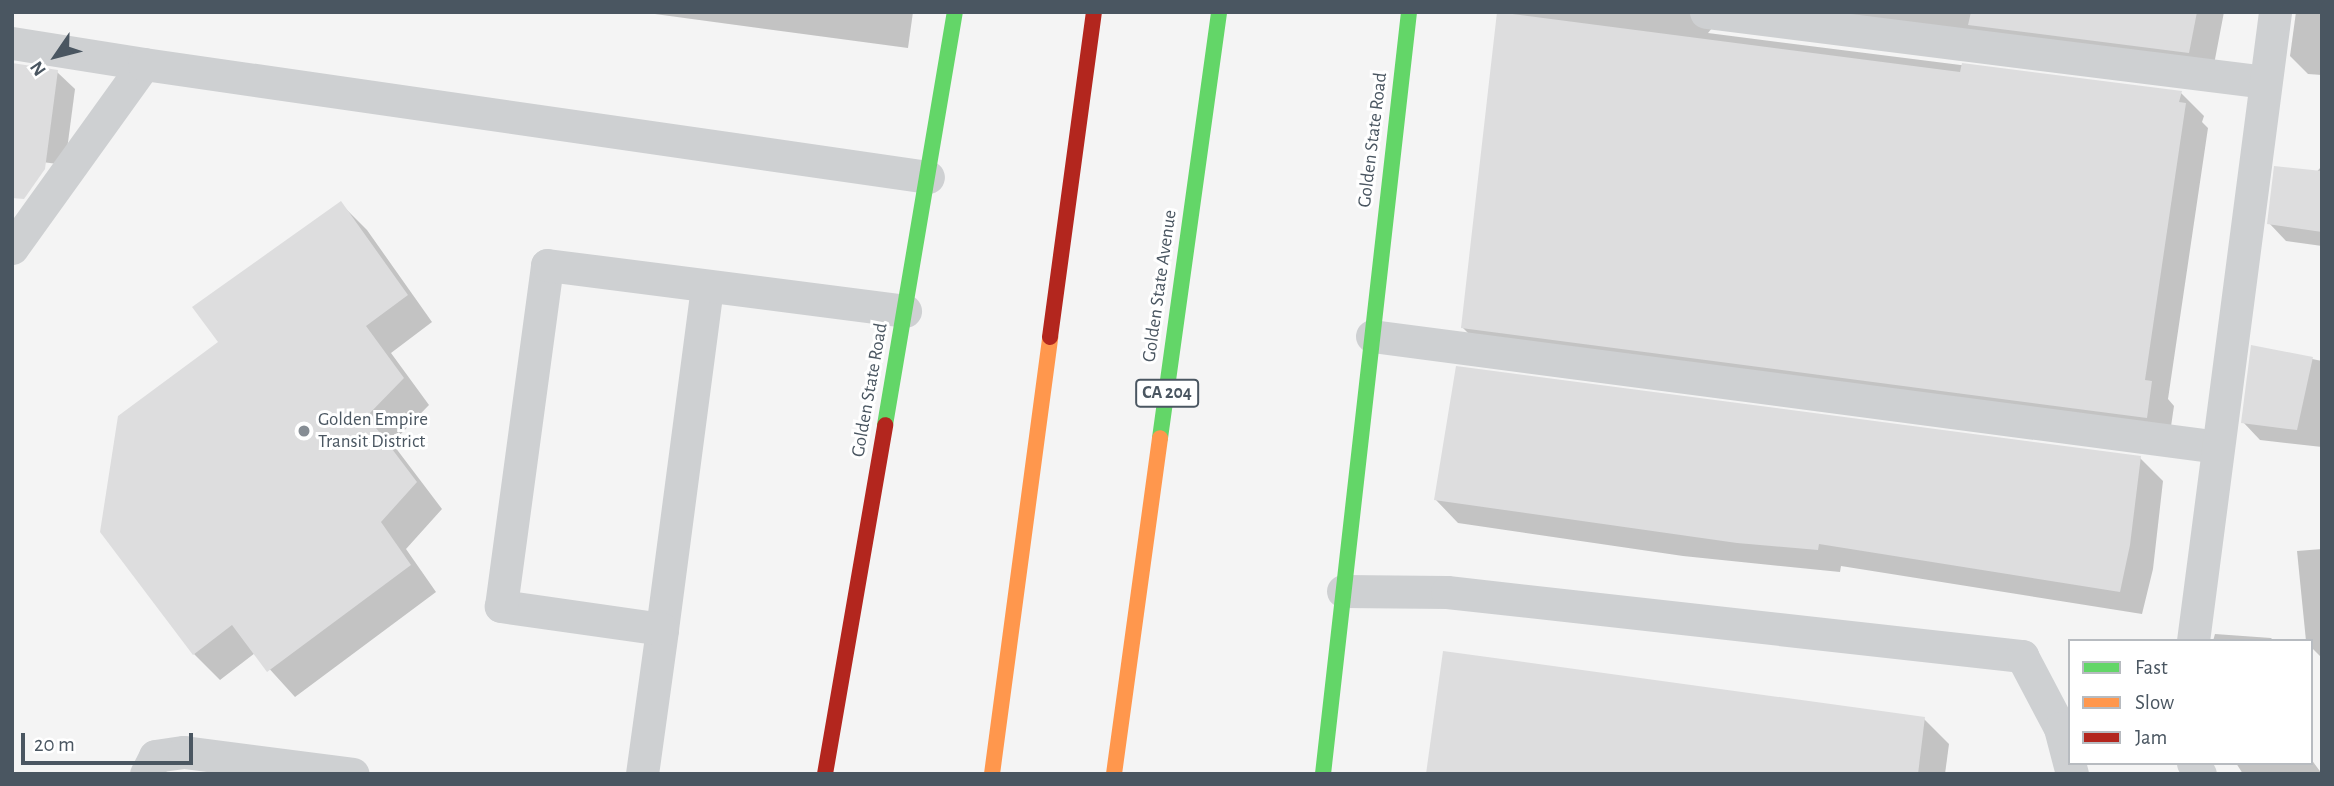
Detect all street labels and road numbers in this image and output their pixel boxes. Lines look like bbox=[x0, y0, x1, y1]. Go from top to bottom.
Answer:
street label: Golden State Road bbox=[1353, 71, 1393, 209]
street label: Golden State Avenue bbox=[1138, 208, 1182, 364]
street label: Golden State Road bbox=[847, 321, 893, 459]
road number: CA 204 bbox=[1134, 379, 1200, 408]

